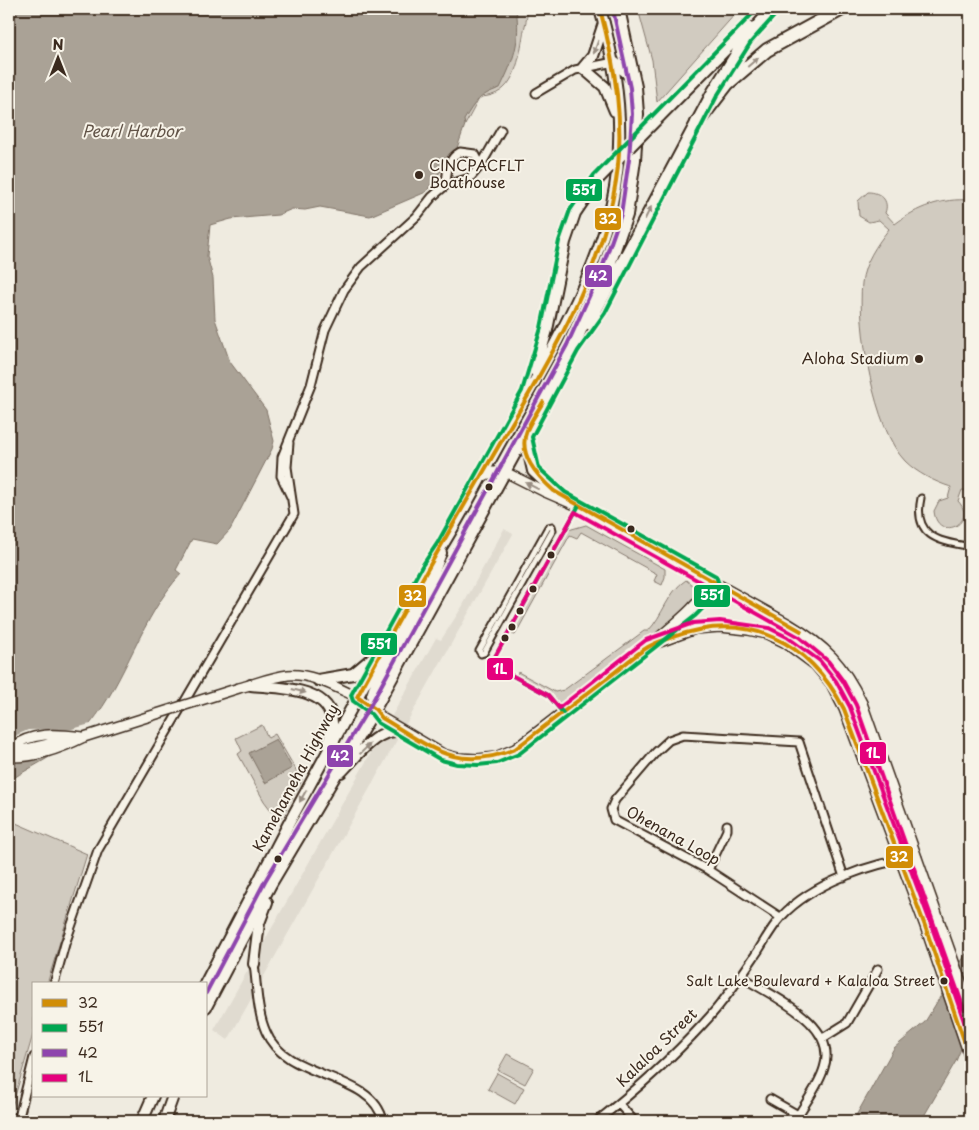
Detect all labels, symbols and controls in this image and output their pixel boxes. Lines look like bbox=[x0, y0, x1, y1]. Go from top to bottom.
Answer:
north arrow bbox=[32, 32, 82, 82]
text: N bbox=[52, 34, 64, 55]
one-way arrow bbox=[592, 40, 600, 55]
one-way arrow bbox=[747, 56, 760, 67]
water label: Pearl Harbor bbox=[82, 118, 184, 142]
place label: CINCPACFLT Boathouse bbox=[429, 153, 525, 193]
marker: CINCPACFLT Boathouse bbox=[413, 169, 425, 181]
line badge: 551 bbox=[565, 178, 603, 202]
text: 551 bbox=[572, 179, 596, 200]
one-way arrow bbox=[644, 206, 652, 221]
line badge: 32 bbox=[594, 207, 622, 231]
text: 32 bbox=[599, 208, 618, 229]
line badge: 42 bbox=[584, 264, 613, 288]
text: 42 bbox=[589, 265, 608, 286]
place label: Aloha Stadium bbox=[802, 346, 909, 369]
marker: Aloha Stadium bbox=[913, 353, 925, 365]
unlabelled marker bbox=[484, 482, 494, 492]
one-way arrow bbox=[525, 482, 539, 490]
unlabelled marker bbox=[626, 524, 636, 534]
unlabelled marker bbox=[546, 550, 556, 560]
line badge: 32 bbox=[398, 584, 427, 608]
unlabelled marker bbox=[528, 584, 538, 594]
line badge: 551 bbox=[693, 584, 731, 608]
text: 551 bbox=[700, 584, 724, 605]
text: 32 bbox=[404, 585, 423, 606]
unlabelled marker bbox=[515, 606, 525, 616]
unlabelled marker bbox=[507, 622, 517, 632]
line badge: 551 bbox=[360, 632, 398, 656]
text: 551 bbox=[367, 633, 391, 654]
unlabelled marker bbox=[500, 633, 510, 643]
line badge: 1L bbox=[486, 657, 514, 681]
text: 1L bbox=[493, 658, 507, 679]
one-way arrow bbox=[291, 687, 307, 695]
street label: Kamehameha Highway bbox=[246, 699, 343, 855]
line badge: 1L bbox=[859, 741, 887, 765]
text: 1L bbox=[866, 742, 880, 763]
one-way arrow bbox=[359, 743, 371, 755]
line badge: 42 bbox=[326, 744, 354, 768]
text: 42 bbox=[331, 745, 350, 766]
one-way arrow bbox=[299, 789, 308, 803]
street label: Ohenana Loop bbox=[623, 799, 725, 870]
line badge: 32 bbox=[885, 845, 914, 869]
text: 32 bbox=[890, 846, 909, 867]
unlabelled marker bbox=[273, 854, 283, 864]
place label: Salt Lake Boulevard + Kalaloa Street bbox=[686, 970, 935, 991]
marker: Salt Lake Boulevard + Kalaloa Street bbox=[939, 976, 949, 986]
legend bbox=[32, 982, 208, 1098]
text: 32 bbox=[78, 990, 98, 1013]
street label: Kalaloa Street bbox=[610, 1002, 702, 1092]
text: 551 bbox=[78, 1014, 104, 1037]
text: 42 bbox=[78, 1040, 98, 1063]
text: 1L bbox=[78, 1064, 93, 1087]

